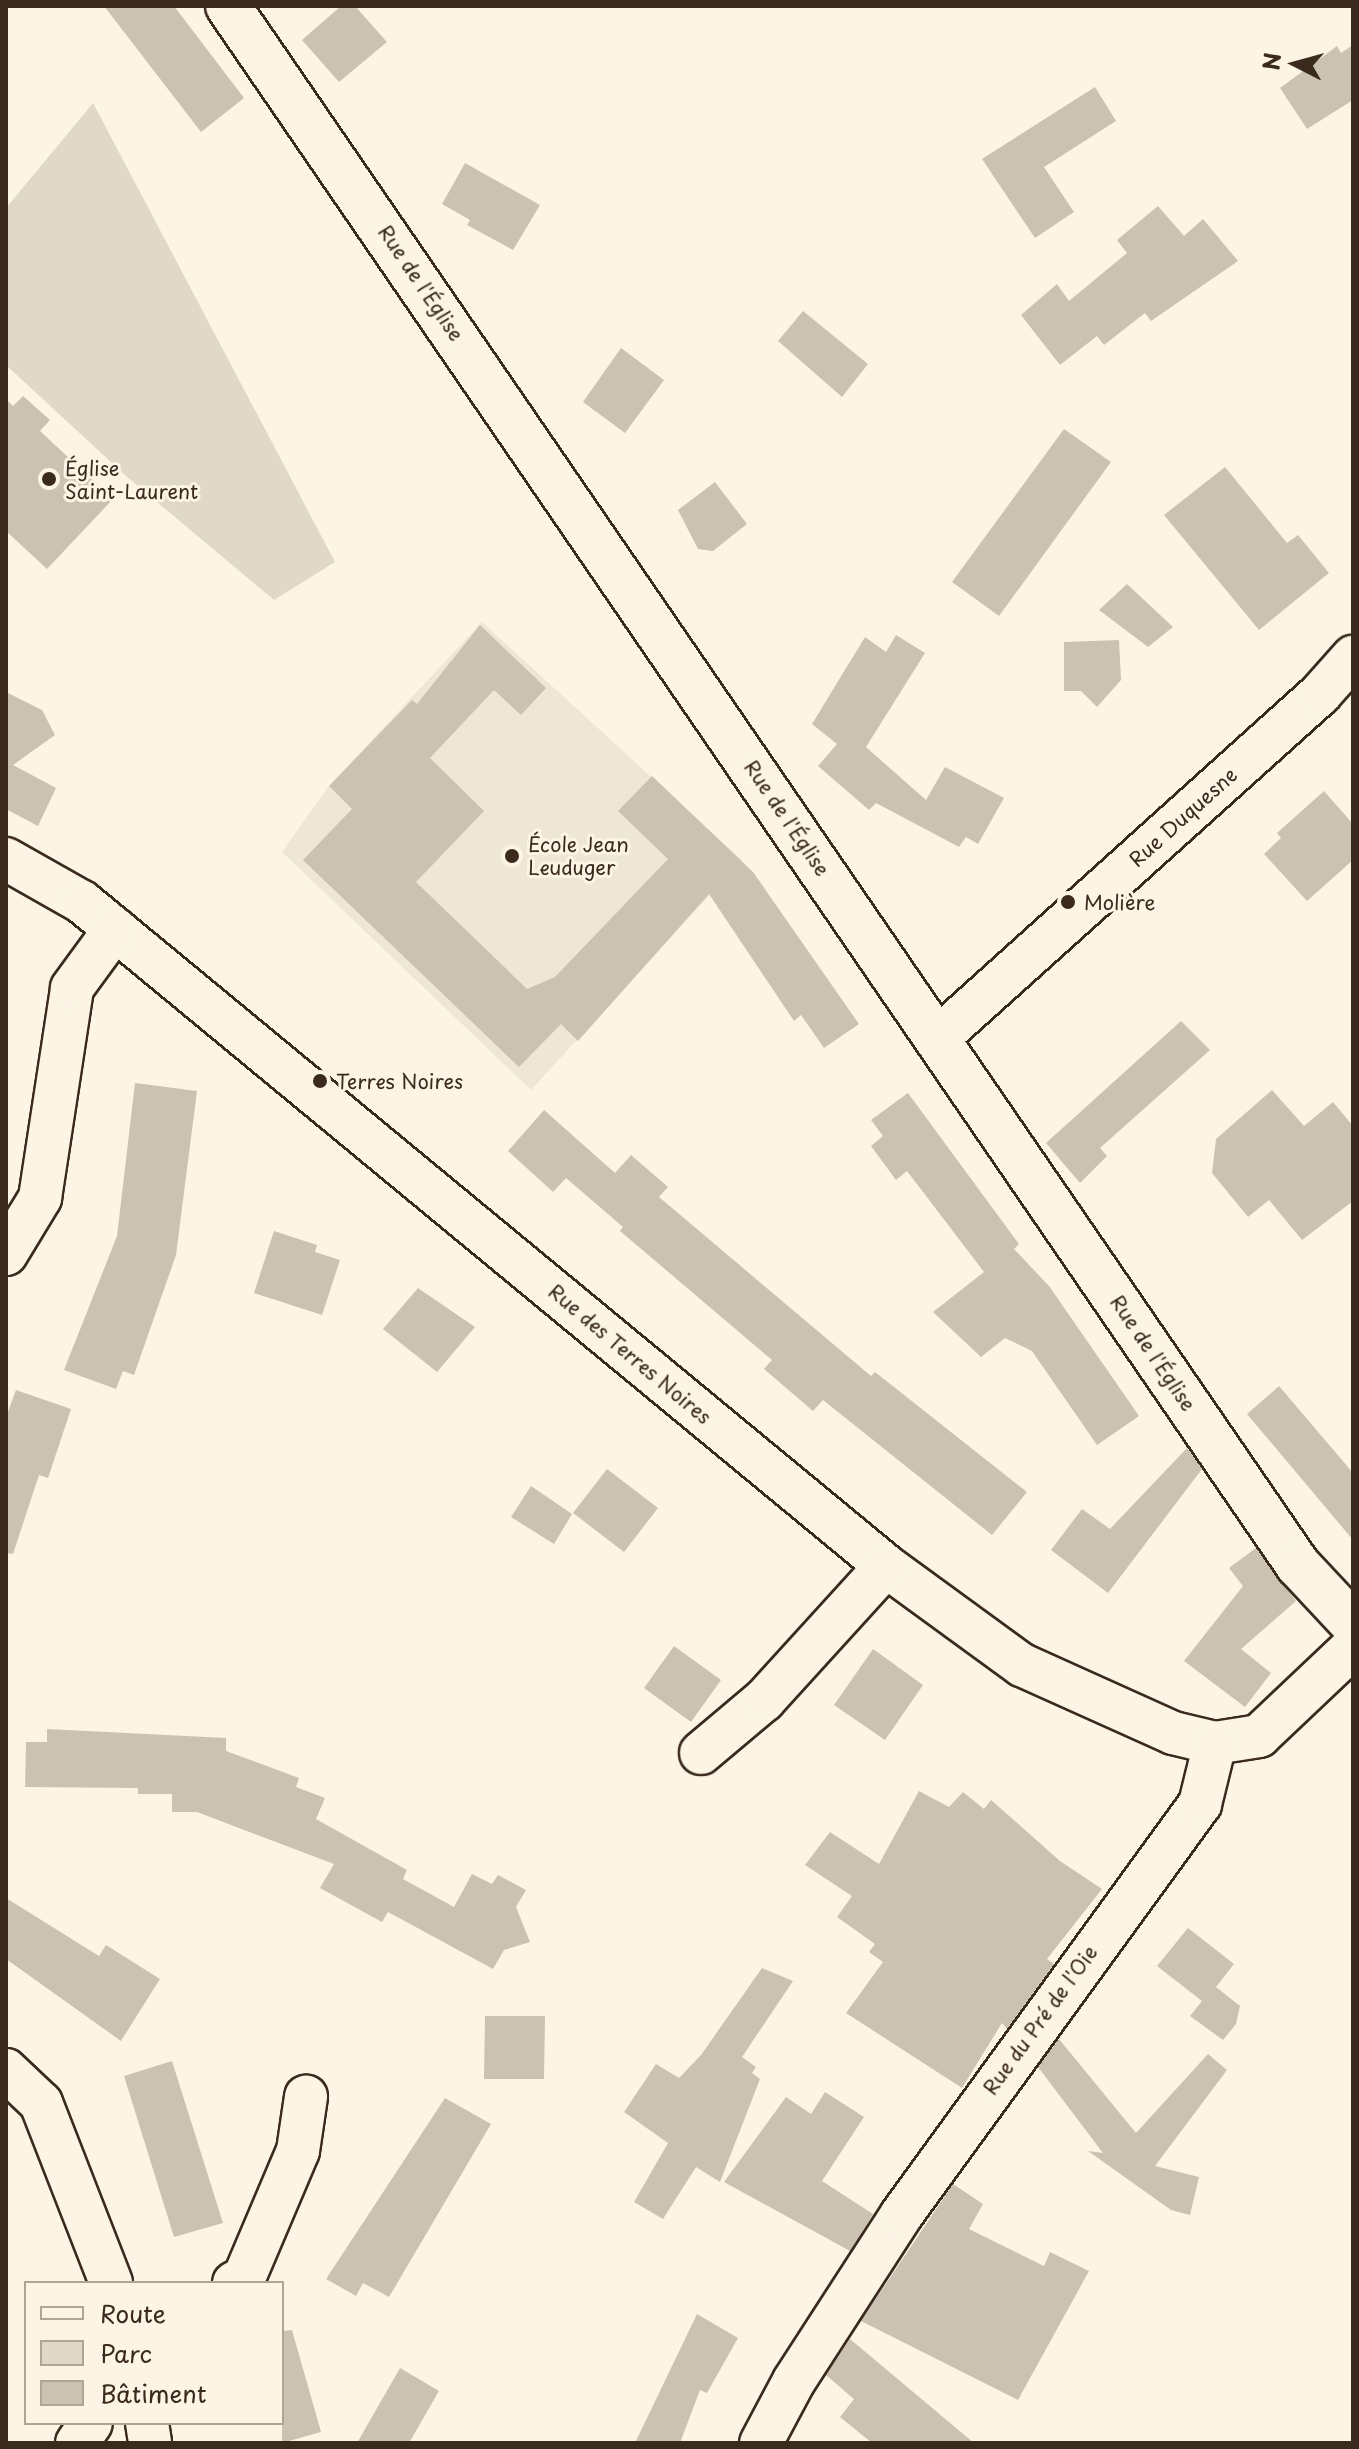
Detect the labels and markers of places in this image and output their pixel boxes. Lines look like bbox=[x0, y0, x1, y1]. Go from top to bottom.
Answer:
place label: Église Saint-Laurent bbox=[65, 456, 198, 503]
marker: Église Saint-Laurent bbox=[40, 470, 58, 488]
place label: École Jean Leuduger bbox=[528, 832, 630, 879]
marker: École Jean Leuduger bbox=[503, 847, 521, 865]
place label: Molière bbox=[1084, 890, 1155, 914]
marker: Molière bbox=[1059, 893, 1077, 911]
place label: Terres Noires bbox=[336, 1069, 464, 1093]
marker: Terres Noires bbox=[311, 1072, 329, 1090]

